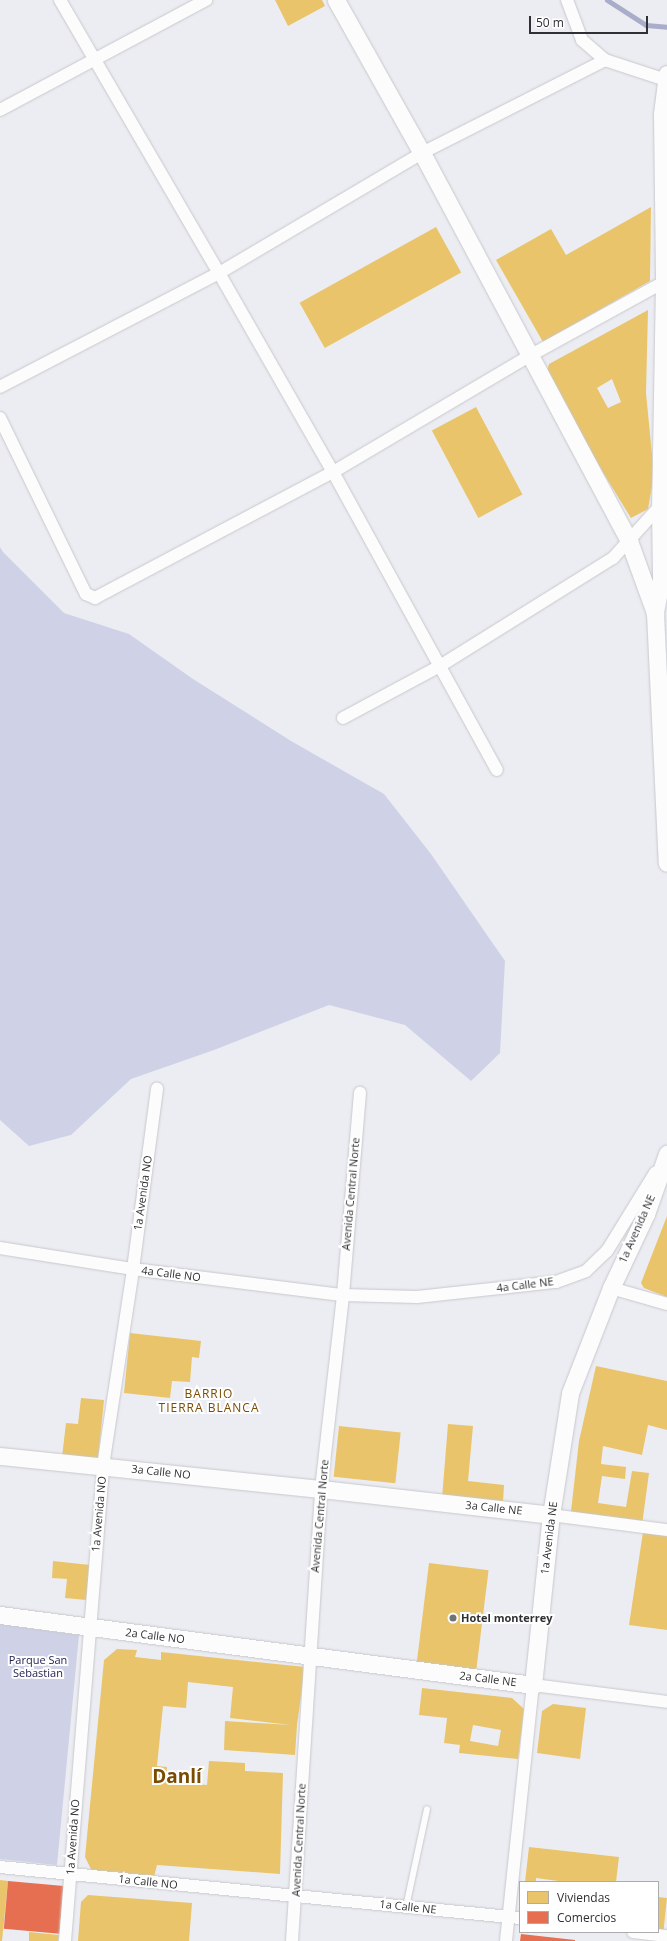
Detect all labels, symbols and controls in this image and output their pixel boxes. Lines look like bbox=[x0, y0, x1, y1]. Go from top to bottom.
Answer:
scale bar bbox=[531, 8, 650, 34]
text: 50 m bbox=[536, 14, 564, 31]
street label: Avenida Central Norte bbox=[339, 1137, 363, 1251]
street label: 1a Avenida NO bbox=[131, 1154, 155, 1232]
street label: 1a Avenida NE bbox=[616, 1193, 658, 1265]
street label: 4a Calle NO bbox=[141, 1264, 201, 1284]
street label: 4a Calle NE bbox=[496, 1275, 554, 1295]
district label: BARRIO TIERRA BLANCA bbox=[159, 1387, 259, 1415]
street label: Avenida Central Norte bbox=[308, 1459, 332, 1573]
street label: 3a Calle NO bbox=[131, 1462, 191, 1482]
street label: 1a Avenida NO bbox=[89, 1476, 109, 1552]
street label: 3a Calle NE bbox=[465, 1498, 523, 1518]
street label: 1a Avenida NE bbox=[538, 1501, 560, 1575]
place label: Hotel monterrey bbox=[461, 1611, 553, 1625]
marker: Hotel monterrey bbox=[448, 1613, 458, 1623]
street label: 2a Calle NO bbox=[125, 1626, 185, 1646]
park label: Parque San Sebastian bbox=[9, 1654, 67, 1680]
street label: 2a Calle NE bbox=[459, 1669, 517, 1689]
district label: Danlí bbox=[152, 1766, 202, 1788]
street label: Avenida Central Norte bbox=[289, 1783, 309, 1897]
street label: 1a Avenida NO bbox=[64, 1799, 82, 1875]
street label: 1a Calle NO bbox=[118, 1872, 178, 1892]
legend bbox=[519, 1881, 659, 1933]
text: Viviendas bbox=[557, 1889, 610, 1906]
street label: 1a Calle NE bbox=[379, 1897, 437, 1917]
text: Comercios bbox=[557, 1909, 616, 1926]

